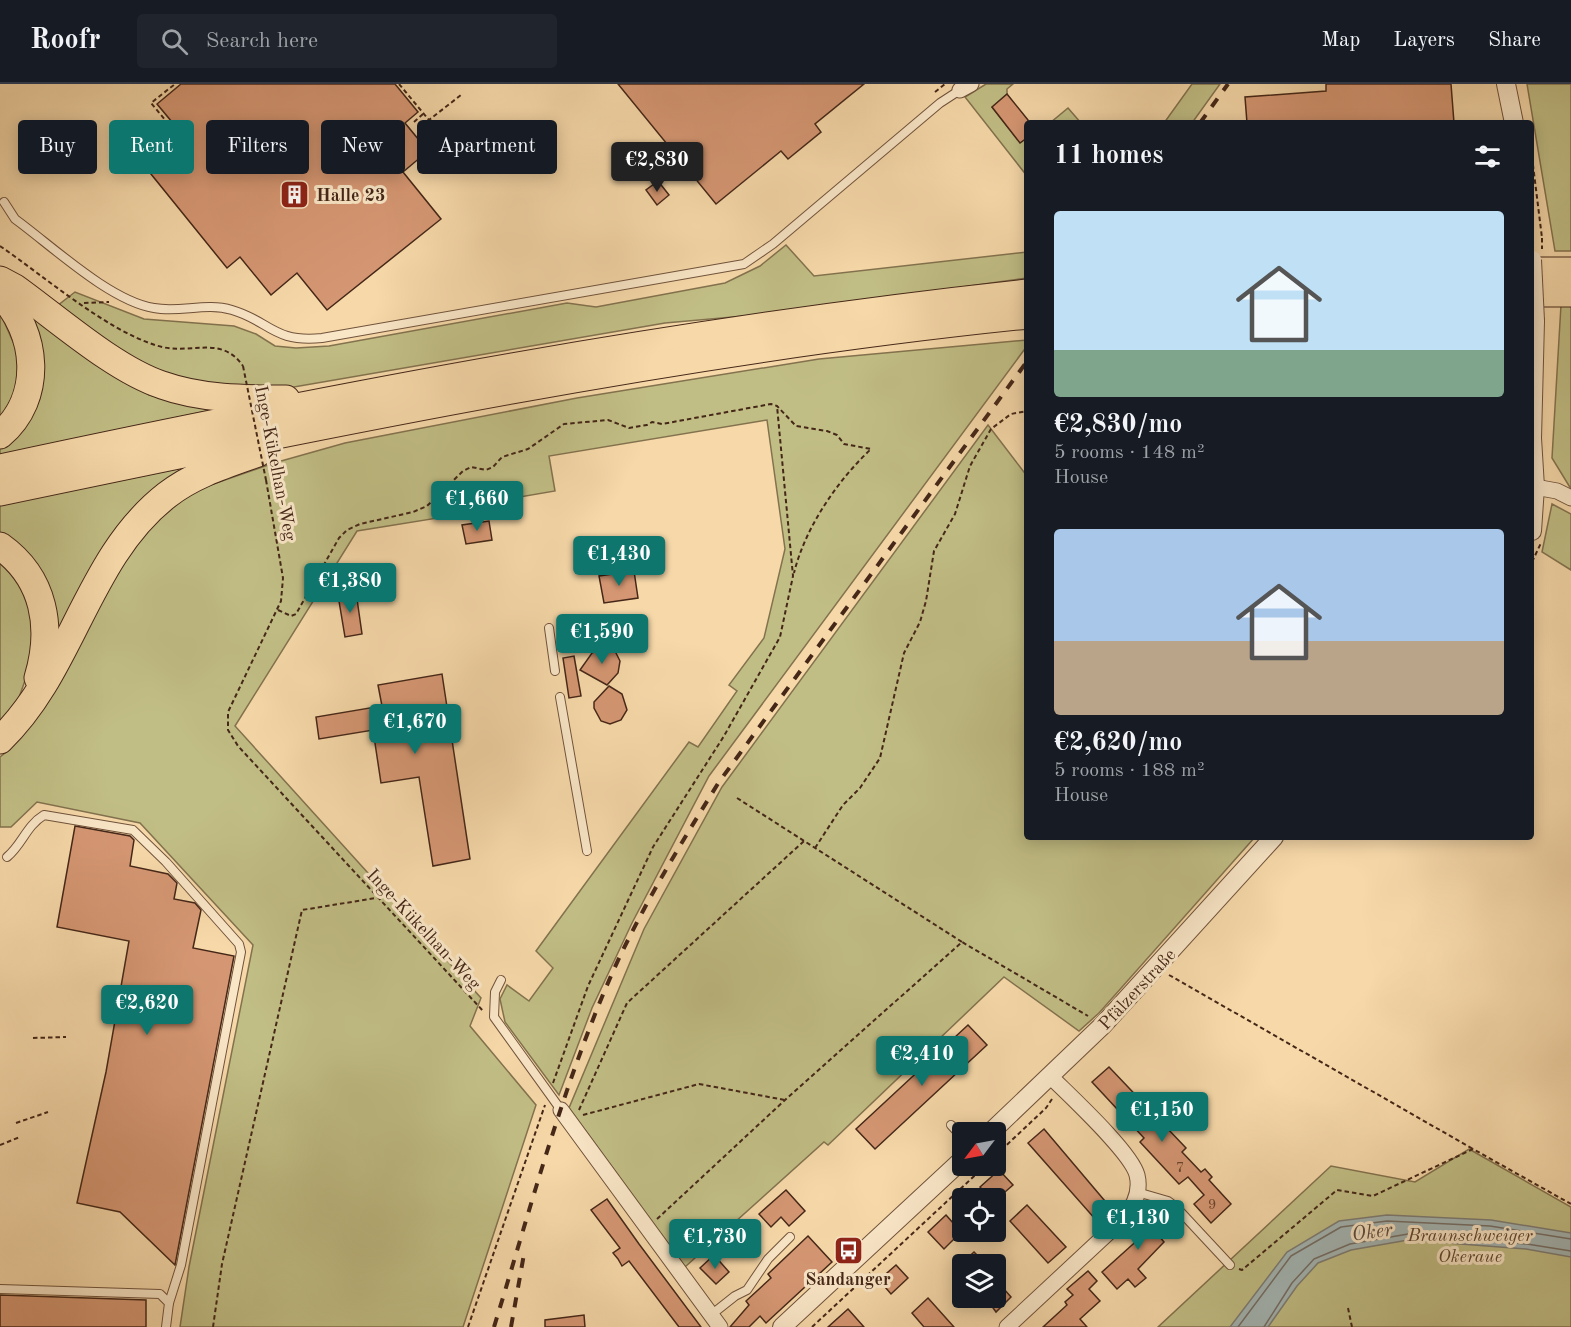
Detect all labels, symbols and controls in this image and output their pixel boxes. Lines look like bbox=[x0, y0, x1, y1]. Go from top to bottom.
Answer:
search box bbox=[137, 14, 557, 68]
icon: search bbox=[158, 25, 191, 58]
text: Roofr bbox=[30, 27, 101, 55]
text: Search here bbox=[206, 30, 318, 52]
text: Map bbox=[1321, 30, 1360, 51]
text: Layers bbox=[1393, 30, 1455, 51]
text: Share bbox=[1488, 30, 1541, 51]
chip: Buy bbox=[18, 120, 97, 174]
chip: Rent bbox=[109, 120, 194, 174]
chip: Filters bbox=[206, 120, 309, 174]
chip: New bbox=[321, 120, 405, 174]
chip: Apartment bbox=[417, 120, 557, 174]
icon: filters bbox=[1471, 140, 1504, 173]
pin: €2,830 bbox=[608, 142, 706, 193]
text: 11 homes bbox=[1054, 143, 1163, 169]
text: €2,830 bbox=[625, 151, 689, 171]
building icon: Halle 23 bbox=[279, 179, 311, 211]
place label: Halle 23 bbox=[316, 187, 385, 205]
icon: home bbox=[1225, 250, 1333, 358]
street label: Inge-Kükelhan-Weg bbox=[251, 384, 299, 543]
text: €2,830/mo bbox=[1054, 412, 1182, 438]
text: 5 rooms · 148 m² bbox=[1054, 443, 1204, 463]
text: House bbox=[1054, 468, 1108, 488]
pin: €1,660 bbox=[428, 481, 526, 532]
text: €1,660 bbox=[445, 490, 509, 510]
pin: €1,430 bbox=[570, 536, 668, 587]
text: €1,430 bbox=[587, 545, 651, 565]
pin: €1,380 bbox=[301, 563, 399, 614]
icon: home bbox=[1225, 568, 1333, 676]
text: €1,380 bbox=[318, 572, 382, 592]
pin: €1,590 bbox=[553, 614, 651, 665]
text: €1,590 bbox=[570, 623, 634, 643]
pin: €1,670 bbox=[366, 704, 464, 755]
text: €1,670 bbox=[383, 713, 447, 733]
text: €2,620/mo bbox=[1054, 730, 1182, 756]
text: 5 rooms · 188 m² bbox=[1054, 761, 1204, 781]
text: House bbox=[1054, 786, 1108, 806]
street label: Inge-Kükelhan-Weg bbox=[363, 866, 484, 994]
street label: Pfälzerstraße bbox=[1096, 946, 1180, 1034]
pin: €2,620 bbox=[98, 985, 196, 1036]
text: €2,620 bbox=[115, 994, 179, 1014]
pin: €2,410 bbox=[873, 1036, 971, 1087]
text: €2,410 bbox=[890, 1045, 954, 1065]
pin: €1,150 bbox=[1113, 1092, 1211, 1143]
text: €1,150 bbox=[1130, 1101, 1194, 1121]
north arrow bbox=[952, 1122, 1006, 1176]
map controls bbox=[952, 1122, 1006, 1308]
house number: 7 bbox=[1176, 1161, 1184, 1176]
button: locate bbox=[952, 1188, 1006, 1242]
house number: 9 bbox=[1208, 1198, 1216, 1213]
pin: €1,130 bbox=[1089, 1200, 1187, 1251]
text: €1,130 bbox=[1106, 1209, 1170, 1229]
pin: €1,730 bbox=[666, 1219, 764, 1270]
water label: Oker bbox=[1351, 1221, 1394, 1245]
park label: Braunschweiger Okeraue bbox=[1407, 1227, 1534, 1266]
text: €1,730 bbox=[683, 1228, 747, 1248]
bus stop icon: Sandanger bbox=[832, 1234, 864, 1266]
button: layers bbox=[952, 1254, 1006, 1308]
place label: Sandanger bbox=[805, 1271, 891, 1289]

